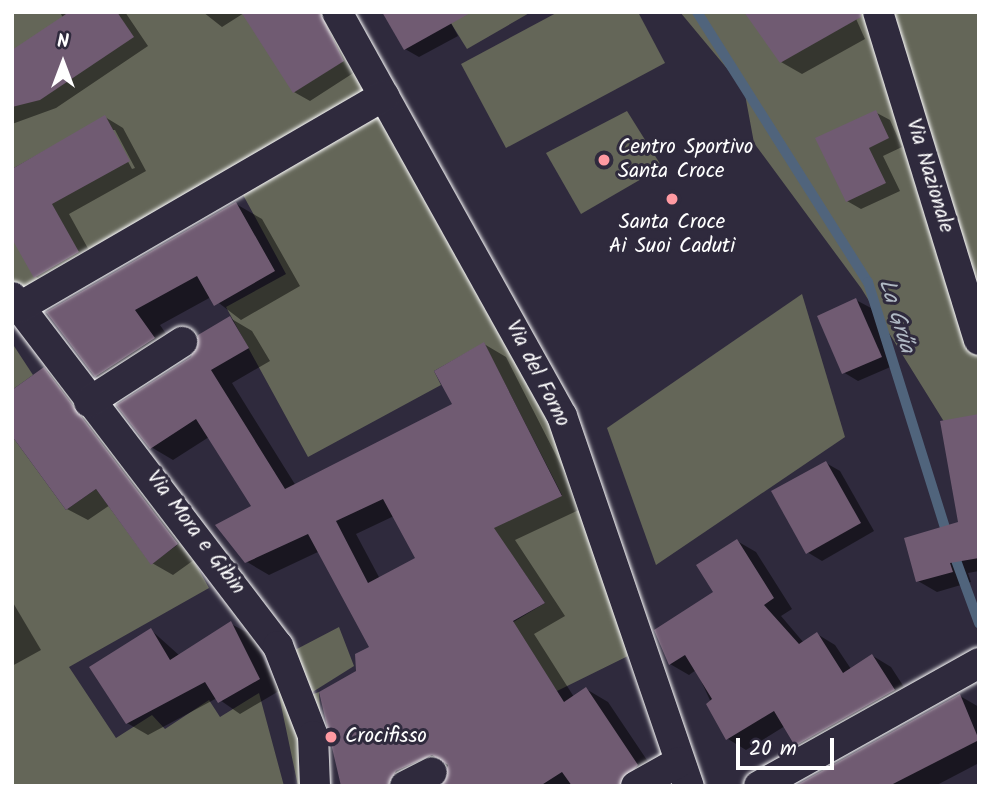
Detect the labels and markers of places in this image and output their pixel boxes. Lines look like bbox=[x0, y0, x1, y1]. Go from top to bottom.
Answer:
place label: Centro Sportivo Santa Croce bbox=[618, 135, 753, 185]
marker: Centro Sportivo Santa Croce bbox=[596, 152, 612, 168]
marker: Santa Croce Ai Suoi Caduti bbox=[664, 191, 680, 207]
place label: Santa Croce Ai Suoi Caduti bbox=[609, 210, 735, 260]
place label: Crocifisso bbox=[345, 724, 427, 750]
marker: Crocifisso bbox=[323, 729, 339, 745]

